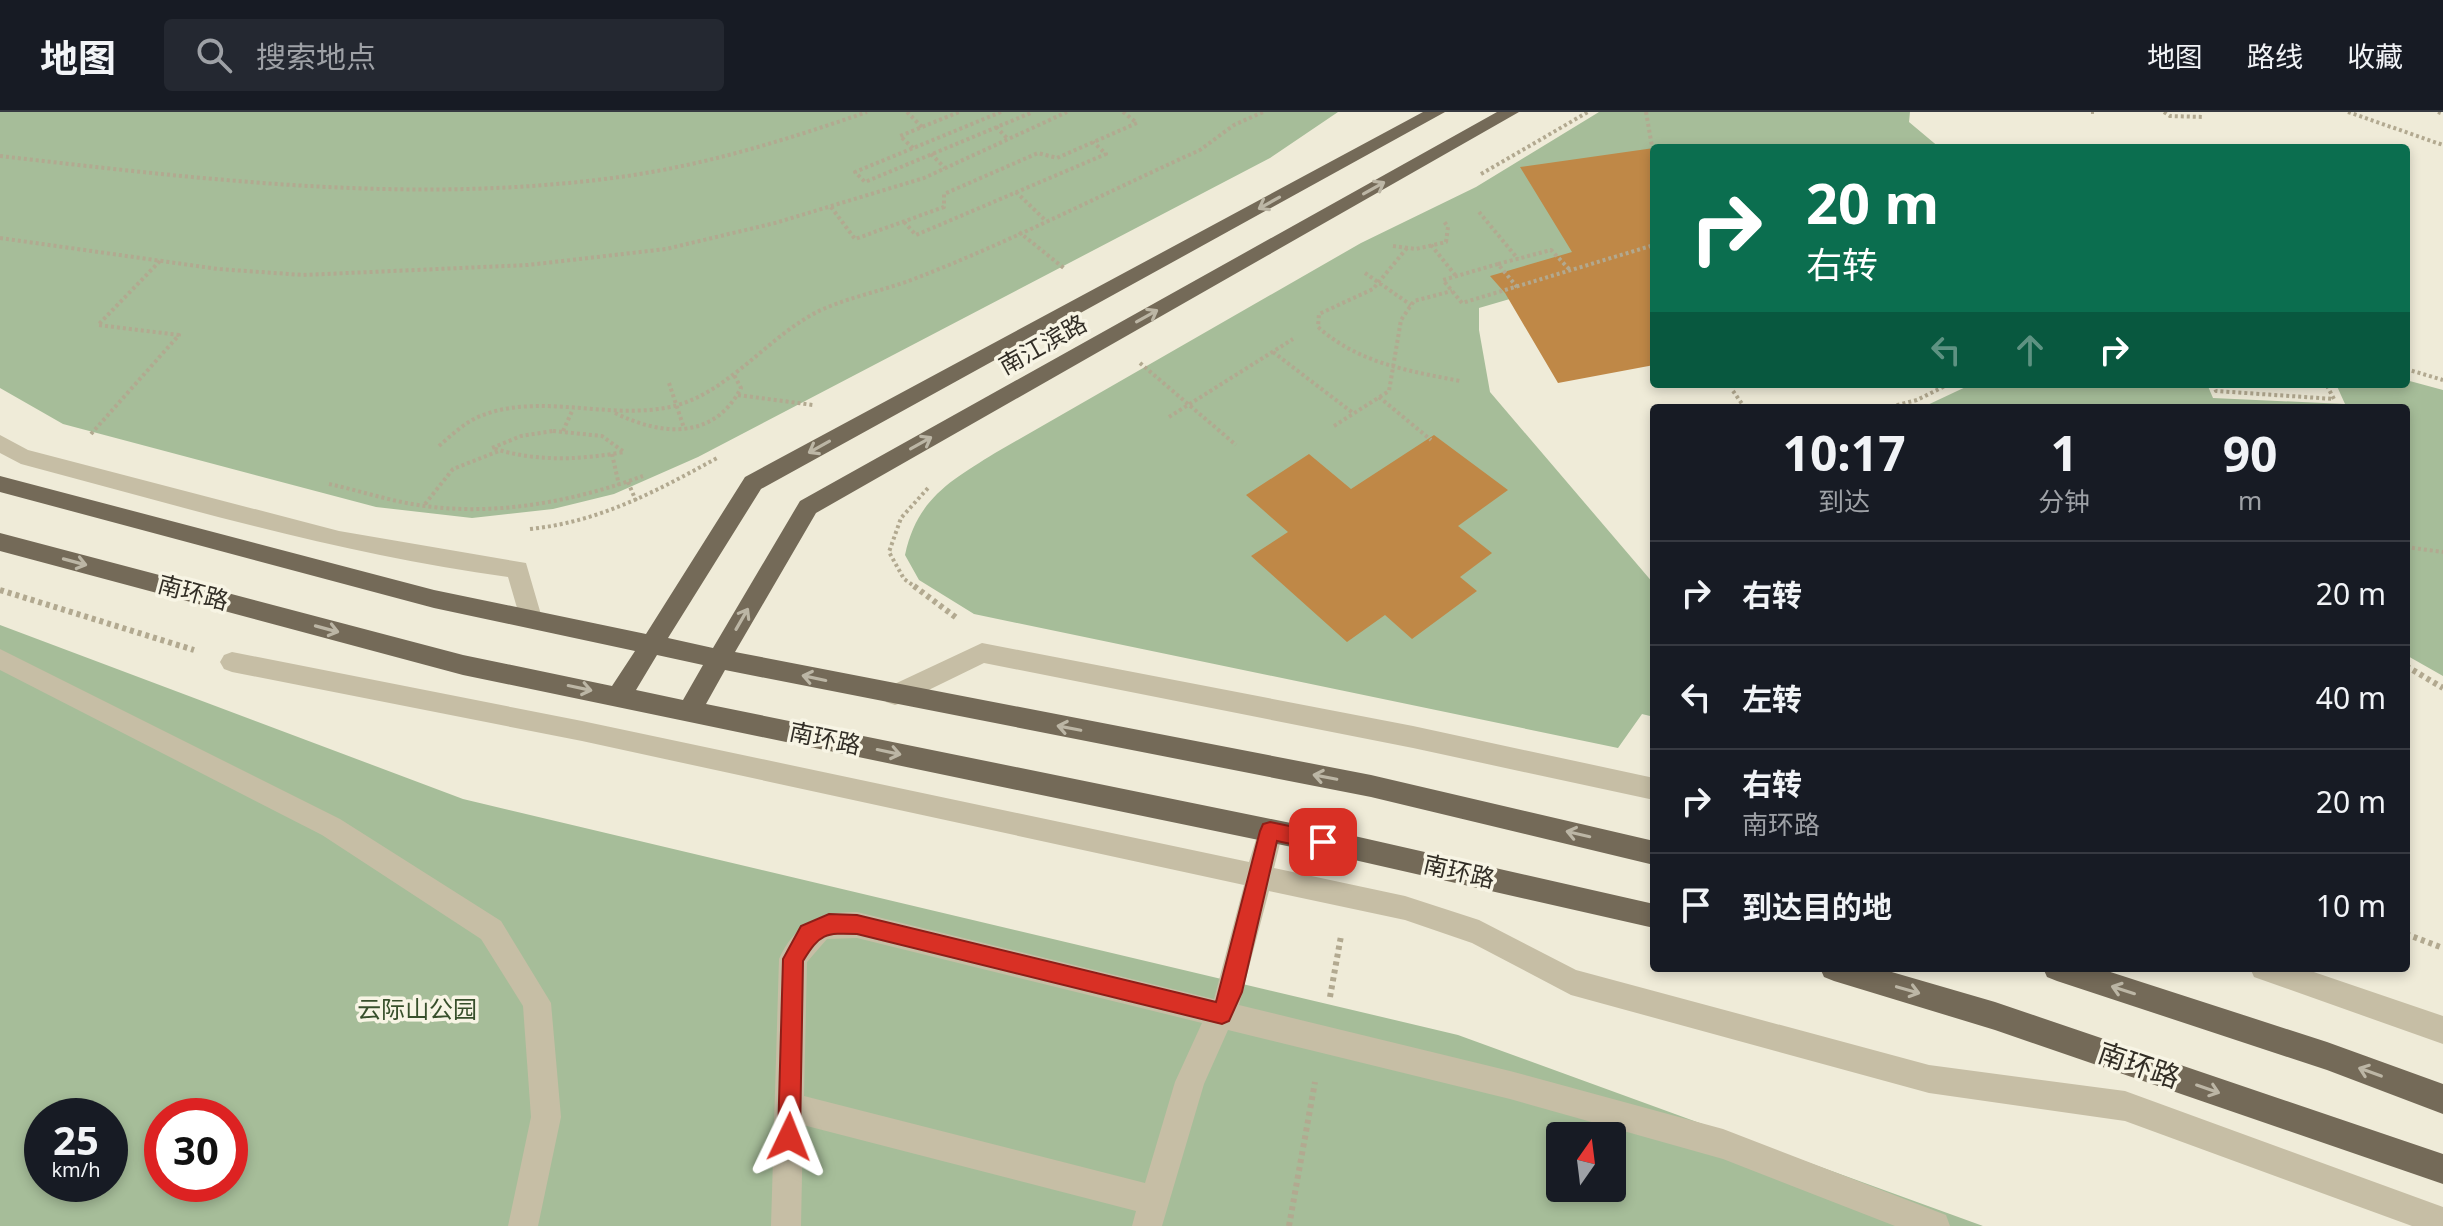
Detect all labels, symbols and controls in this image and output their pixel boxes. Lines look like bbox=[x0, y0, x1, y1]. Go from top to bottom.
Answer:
search box bbox=[164, 19, 724, 91]
text: 地图 bbox=[40, 31, 116, 83]
icon: search bbox=[192, 33, 236, 77]
text: 搜索地点 bbox=[256, 36, 376, 77]
text: 地图 bbox=[2147, 37, 2203, 75]
text: 路线 bbox=[2247, 37, 2303, 75]
text: 收藏 bbox=[2347, 37, 2403, 75]
text: 20 m bbox=[1806, 164, 1939, 240]
icon: right bbox=[1674, 176, 1778, 280]
one-way arrow bbox=[1362, 180, 1385, 196]
one-way arrow bbox=[1257, 195, 1281, 211]
text: 右转 bbox=[1806, 240, 1878, 289]
street label: 南江滨路 bbox=[992, 306, 1092, 381]
one-way arrow bbox=[1135, 308, 1159, 323]
icon: left bbox=[1924, 328, 1968, 372]
icon: ahead bbox=[2008, 328, 2052, 372]
icon: right bbox=[2092, 328, 2136, 372]
text: 10:17 bbox=[1782, 420, 1906, 485]
text: 1 bbox=[2050, 420, 2078, 485]
text: 90 bbox=[2223, 421, 2278, 486]
one-way arrow bbox=[909, 435, 932, 451]
one-way arrow bbox=[808, 440, 831, 456]
text: m bbox=[2238, 482, 2262, 518]
text: 到达 bbox=[1818, 483, 1870, 519]
text: 分钟 bbox=[2038, 483, 2090, 519]
one-way arrow bbox=[62, 555, 88, 570]
street label: 南环路 bbox=[154, 566, 232, 617]
icon: right bbox=[1674, 571, 1718, 615]
text: 20 m bbox=[2316, 573, 2386, 614]
text: 右转 bbox=[1742, 574, 1802, 615]
one-way arrow bbox=[734, 608, 750, 631]
one-way arrow bbox=[313, 622, 339, 637]
one-way arrow bbox=[802, 670, 828, 685]
icon: left bbox=[1674, 675, 1718, 719]
text: 40 m bbox=[2316, 677, 2386, 718]
text: 左转 bbox=[1742, 678, 1802, 719]
one-way arrow bbox=[566, 682, 592, 697]
street label: 南环路 bbox=[787, 714, 864, 761]
one-way arrow bbox=[1057, 720, 1083, 735]
one-way arrow bbox=[876, 745, 901, 760]
text: 右转 bbox=[1742, 763, 1802, 804]
one-way arrow bbox=[1313, 768, 1338, 783]
icon: right bbox=[1674, 779, 1718, 823]
text: 20 m bbox=[2316, 781, 2386, 822]
text: 南环路 bbox=[1742, 806, 1820, 842]
pin bbox=[1289, 808, 1357, 876]
icon: arrive bbox=[1301, 820, 1345, 864]
one-way arrow bbox=[1566, 826, 1592, 841]
street label: 南环路 bbox=[1421, 846, 1498, 895]
icon: arrive bbox=[1674, 883, 1718, 927]
text: 10 m bbox=[2316, 885, 2386, 926]
text: 到达目的地 bbox=[1742, 886, 1892, 927]
one-way arrow bbox=[2111, 981, 2136, 996]
one-way arrow bbox=[1895, 983, 1921, 998]
park label: 云际山公园 bbox=[357, 992, 477, 1025]
street label: 南环路 bbox=[2093, 1032, 2185, 1096]
one-way arrow bbox=[2358, 1064, 2383, 1078]
one-way arrow bbox=[2196, 1082, 2221, 1097]
position arrow bbox=[747, 1095, 831, 1179]
speed limit sign: 30 bbox=[144, 1098, 248, 1202]
text: 25 bbox=[53, 1112, 99, 1167]
north arrow bbox=[1546, 1122, 1626, 1202]
map controls bbox=[1546, 1122, 1626, 1202]
text: km/h bbox=[51, 1156, 101, 1183]

